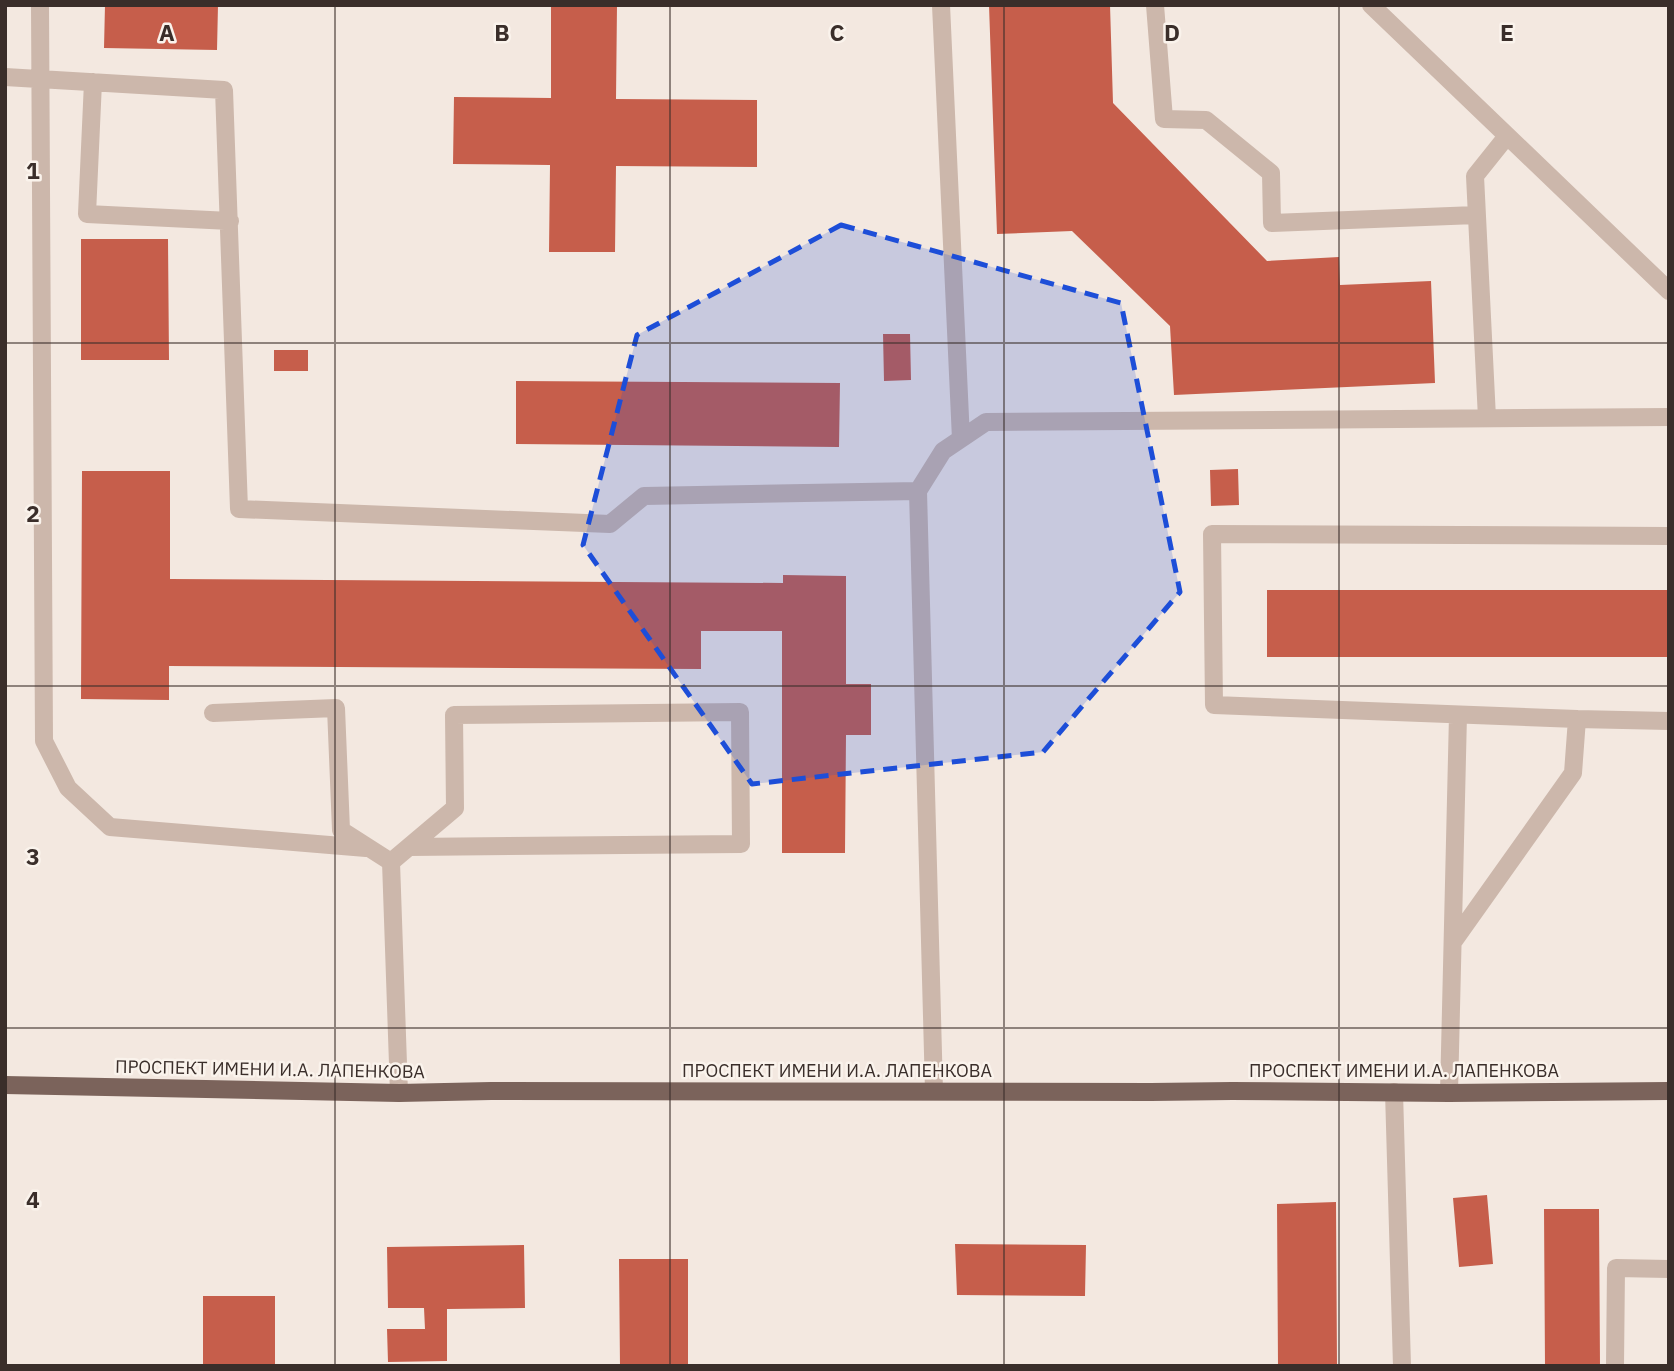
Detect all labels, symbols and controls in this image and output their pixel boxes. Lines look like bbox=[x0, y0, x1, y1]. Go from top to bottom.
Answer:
text: A bbox=[159, 17, 175, 47]
text: B bbox=[494, 17, 510, 47]
text: C bbox=[830, 17, 845, 47]
text: D bbox=[1164, 17, 1180, 47]
text: E bbox=[1500, 17, 1514, 47]
text: 1 bbox=[26, 155, 40, 185]
text: 2 bbox=[26, 498, 40, 528]
text: 3 bbox=[26, 841, 40, 871]
street label: ПРОСПЕКТ ИМЕНИ И.А. ЛАПЕНКОВА bbox=[115, 1055, 426, 1083]
street label: ПРОСПЕКТ ИМЕНИ И.А. ЛАПЕНКОВА bbox=[682, 1059, 992, 1082]
street label: ПРОСПЕКТ ИМЕНИ И.А. ЛАПЕНКОВА bbox=[1249, 1059, 1559, 1082]
text: 4 bbox=[26, 1184, 40, 1214]

